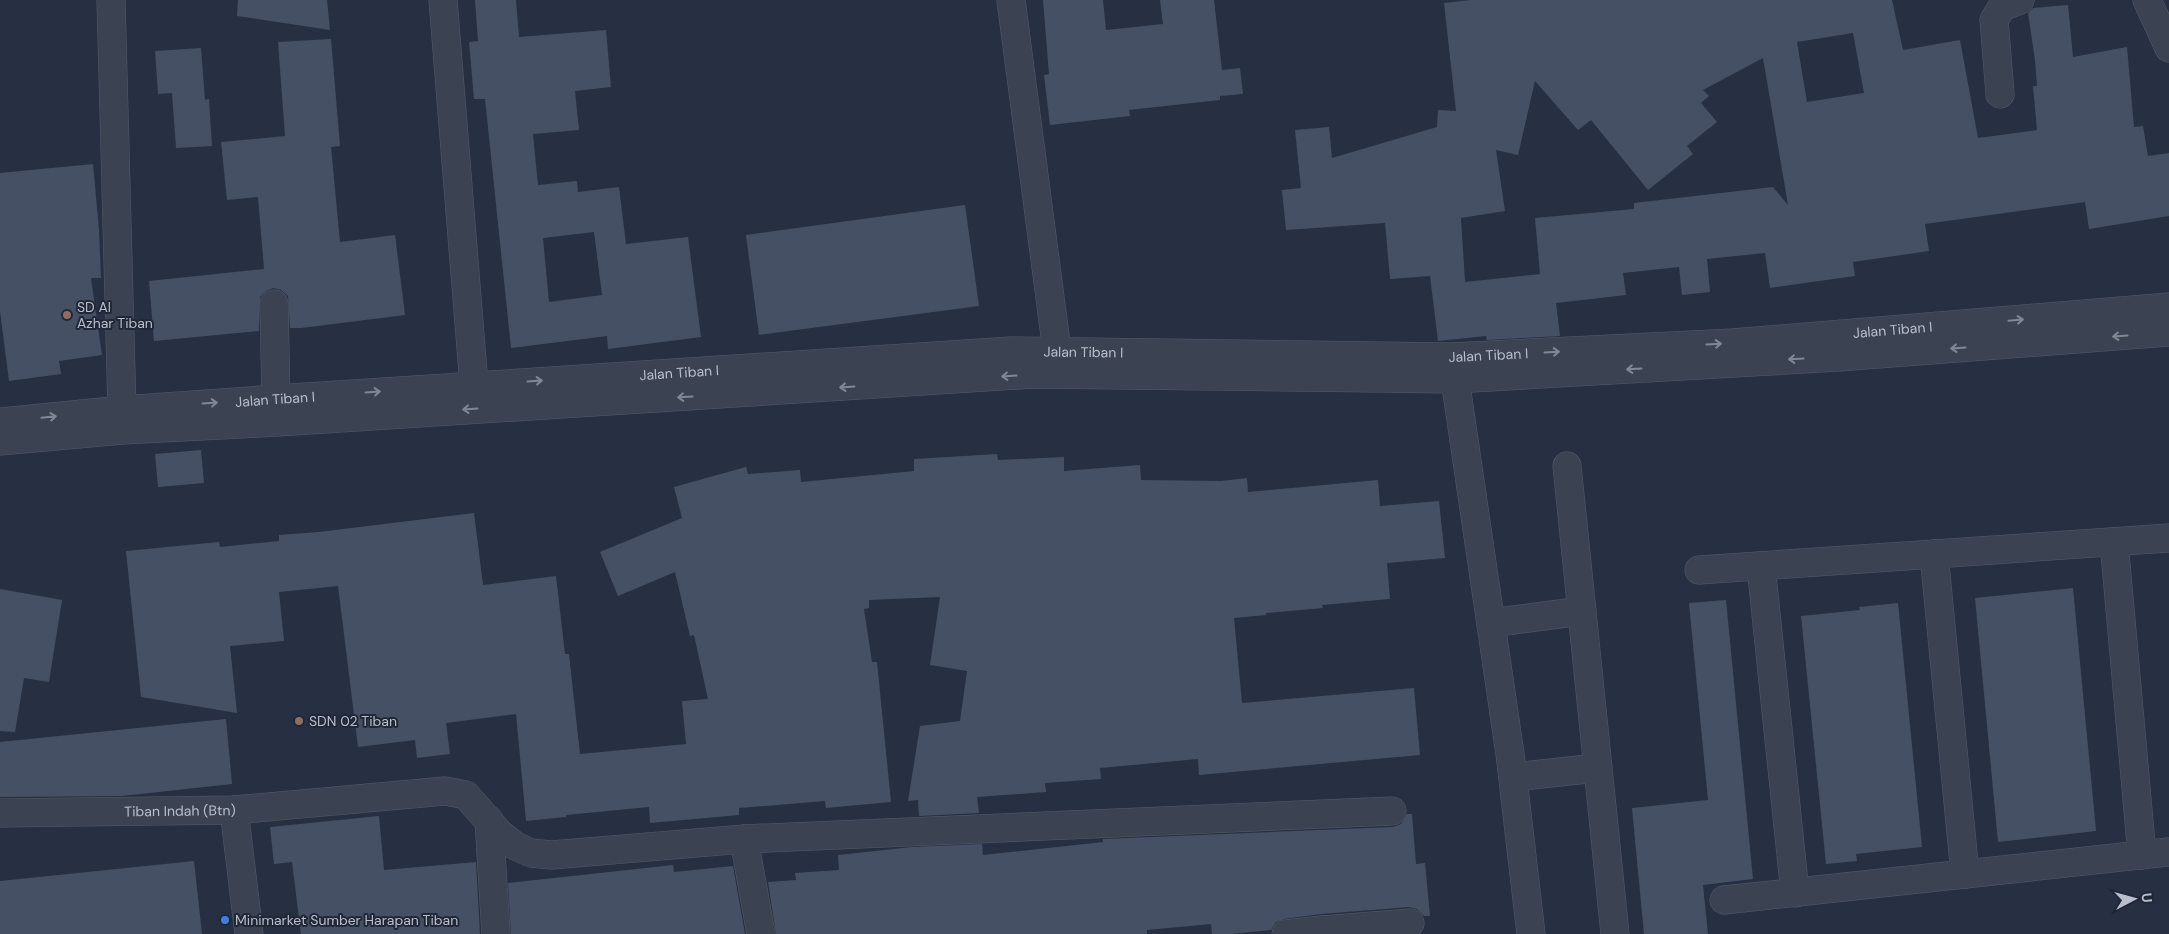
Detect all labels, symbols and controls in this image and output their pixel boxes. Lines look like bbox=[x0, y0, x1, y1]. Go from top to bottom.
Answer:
place label: SD Al Azhar Tiban bbox=[77, 298, 153, 332]
marker: SD Al Azhar Tiban bbox=[61, 309, 73, 321]
one-way arrow bbox=[2007, 315, 2023, 324]
street label: Jalan Tiban I bbox=[1852, 318, 1933, 342]
one-way arrow bbox=[2113, 331, 2129, 341]
one-way arrow bbox=[1706, 339, 1722, 348]
street label: Jalan Tiban I bbox=[1043, 342, 1123, 362]
one-way arrow bbox=[1951, 343, 1967, 353]
street label: Jalan Tiban I bbox=[1448, 344, 1529, 366]
one-way arrow bbox=[1544, 348, 1560, 357]
one-way arrow bbox=[1788, 355, 1804, 364]
street label: Jalan Tiban I bbox=[639, 361, 720, 384]
one-way arrow bbox=[1626, 364, 1642, 373]
one-way arrow bbox=[1001, 371, 1017, 380]
one-way arrow bbox=[526, 377, 542, 386]
one-way arrow bbox=[839, 383, 855, 392]
street label: Jalan Tiban I bbox=[235, 387, 315, 411]
one-way arrow bbox=[364, 387, 380, 397]
one-way arrow bbox=[677, 392, 693, 401]
one-way arrow bbox=[202, 399, 218, 408]
one-way arrow bbox=[462, 405, 478, 414]
one-way arrow bbox=[40, 412, 56, 422]
place label: SDN 02 Tiban bbox=[309, 712, 397, 730]
marker: SDN 02 Tiban bbox=[293, 715, 305, 727]
street label: Tiban Indah (Btn) bbox=[124, 801, 236, 820]
north arrow bbox=[2109, 874, 2159, 924]
text: U bbox=[2137, 892, 2156, 903]
place label: Minimarket Sumber Harapan Tiban bbox=[235, 911, 458, 929]
marker: Minimarket Sumber Harapan Tiban bbox=[219, 914, 231, 926]

